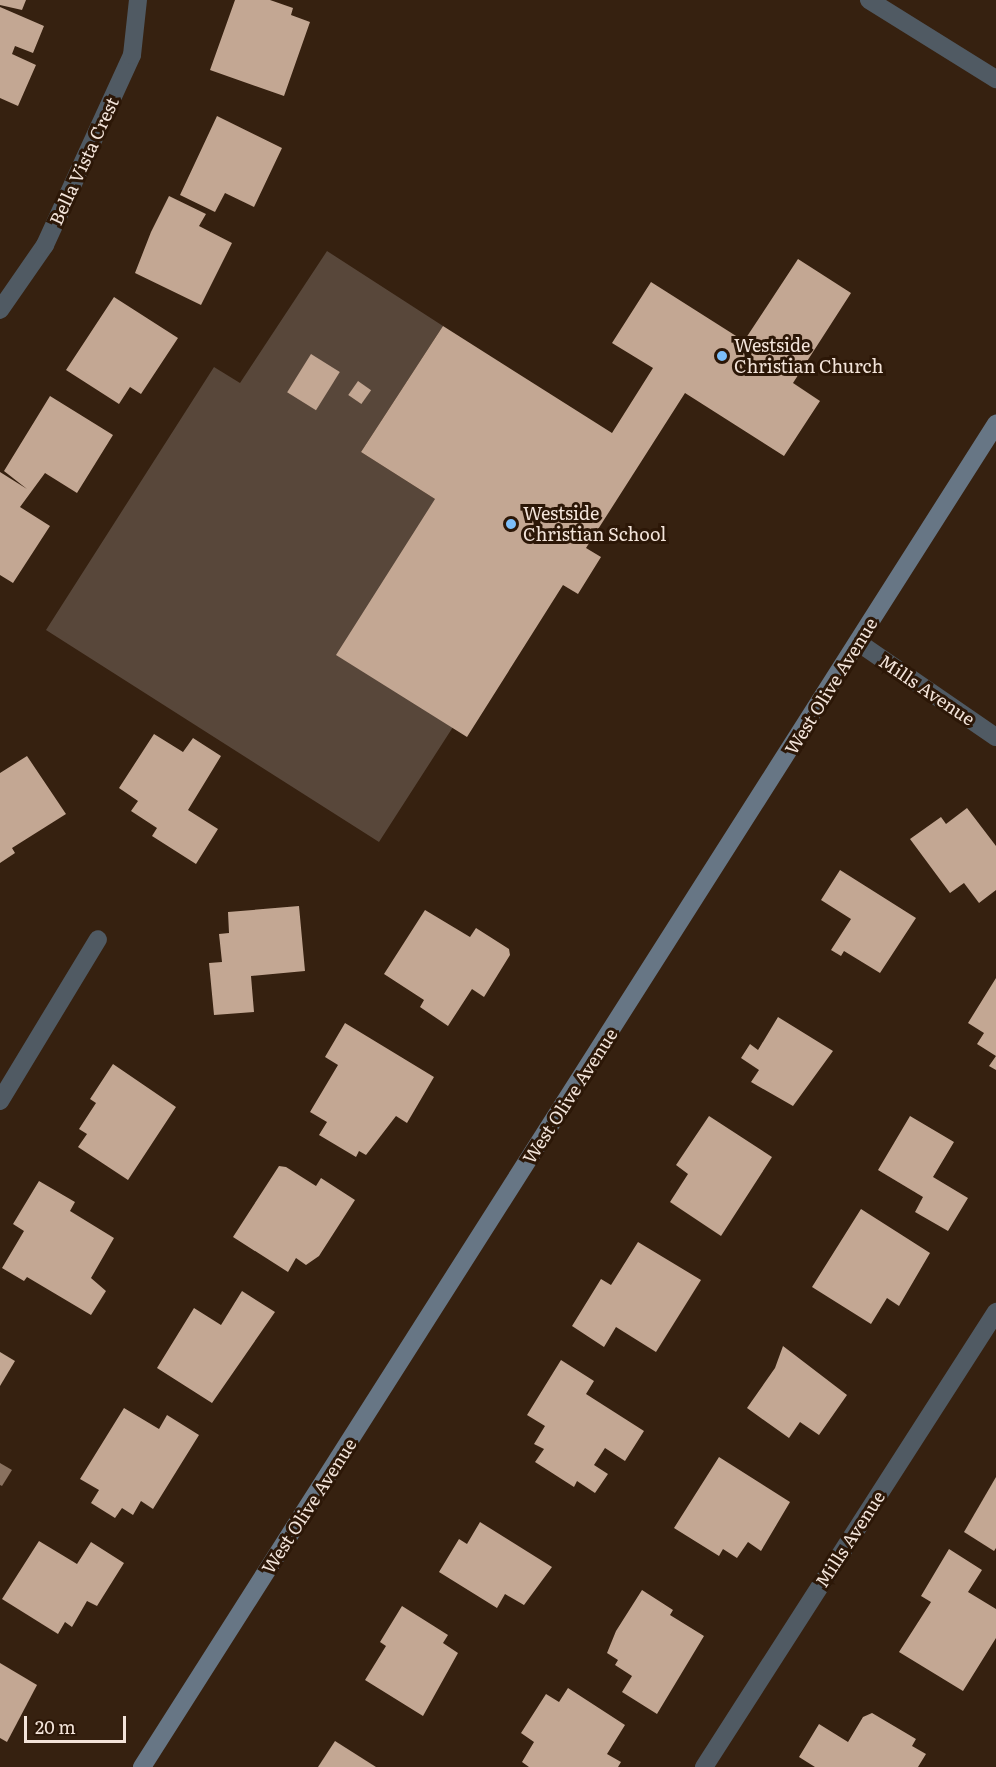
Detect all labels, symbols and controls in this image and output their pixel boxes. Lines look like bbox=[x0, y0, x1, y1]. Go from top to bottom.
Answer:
street label: Bella Vista Crest bbox=[45, 93, 123, 229]
place label: Westside Christian Church bbox=[734, 335, 883, 378]
marker: Westside Christian Church bbox=[715, 349, 729, 363]
place label: Westside Christian School bbox=[523, 503, 666, 546]
marker: Westside Christian School bbox=[504, 517, 518, 531]
street label: West Olive Avenue bbox=[780, 614, 882, 758]
street label: Mills Avenue bbox=[875, 650, 979, 730]
street label: West Olive Avenue bbox=[518, 1024, 622, 1168]
street label: West Olive Avenue bbox=[257, 1434, 361, 1578]
street label: Mills Avenue bbox=[811, 1487, 889, 1591]
scale bar bbox=[27, 1704, 129, 1742]
text: 20 m bbox=[35, 1713, 76, 1740]

